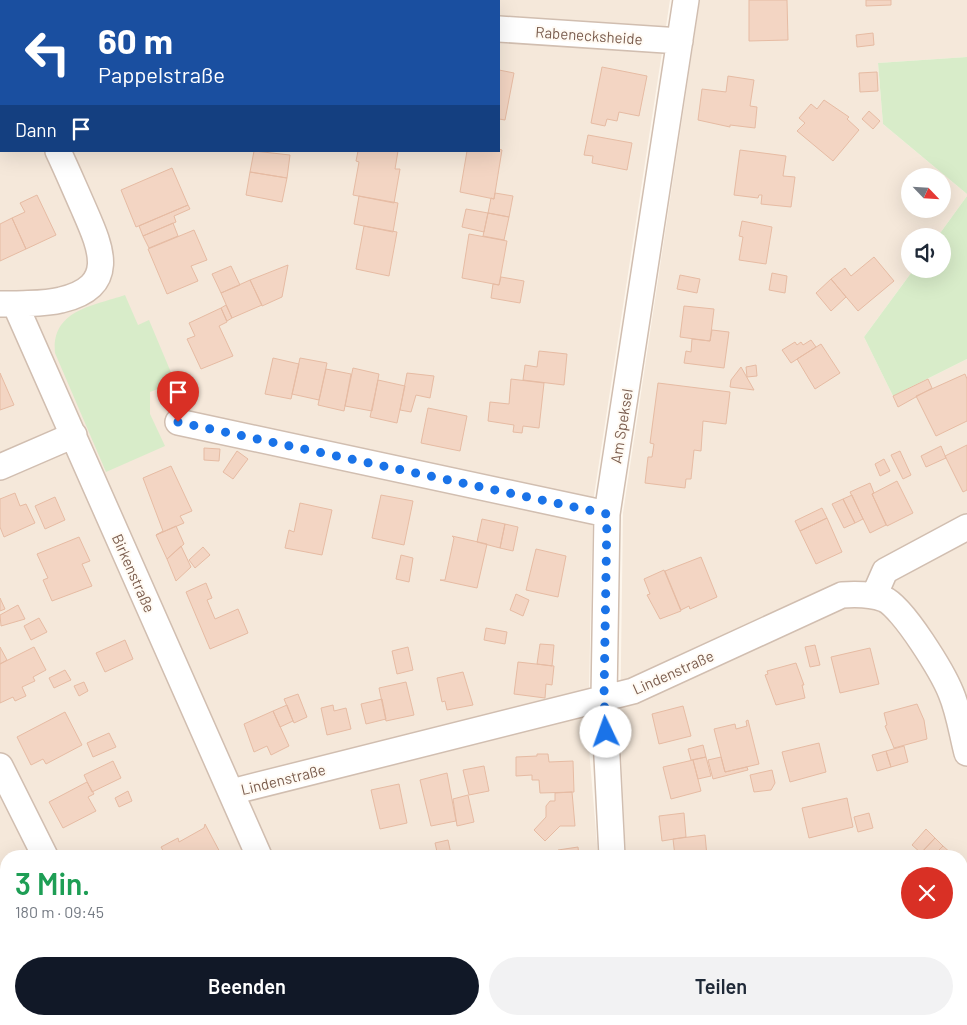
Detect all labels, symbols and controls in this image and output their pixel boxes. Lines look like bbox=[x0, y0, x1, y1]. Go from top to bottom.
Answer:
text: 60 m bbox=[98, 19, 173, 61]
icon: left bbox=[15, 20, 80, 85]
street label: Rabenecksheide bbox=[535, 22, 643, 48]
text: Pappelstraße bbox=[98, 61, 225, 87]
icon: arrive bbox=[67, 115, 95, 143]
text: Dann bbox=[15, 118, 57, 141]
north arrow bbox=[901, 168, 951, 218]
map controls bbox=[901, 168, 951, 278]
button: sound bbox=[901, 228, 951, 278]
pin bbox=[157, 371, 199, 422]
icon: arrive bbox=[164, 378, 192, 406]
street label: Am Speksel bbox=[606, 387, 636, 465]
street label: Birkenstraße bbox=[109, 531, 159, 615]
street label: Lindenstraße bbox=[630, 646, 716, 698]
position arrow bbox=[579, 705, 631, 757]
street label: Lindenstraße bbox=[239, 760, 327, 798]
text: 3 Min. bbox=[15, 865, 90, 901]
button: close bbox=[901, 867, 953, 919]
text: 180 m · 09:45 bbox=[15, 902, 104, 921]
button: Beenden bbox=[15, 957, 479, 1015]
button: Teilen bbox=[489, 957, 953, 1015]

